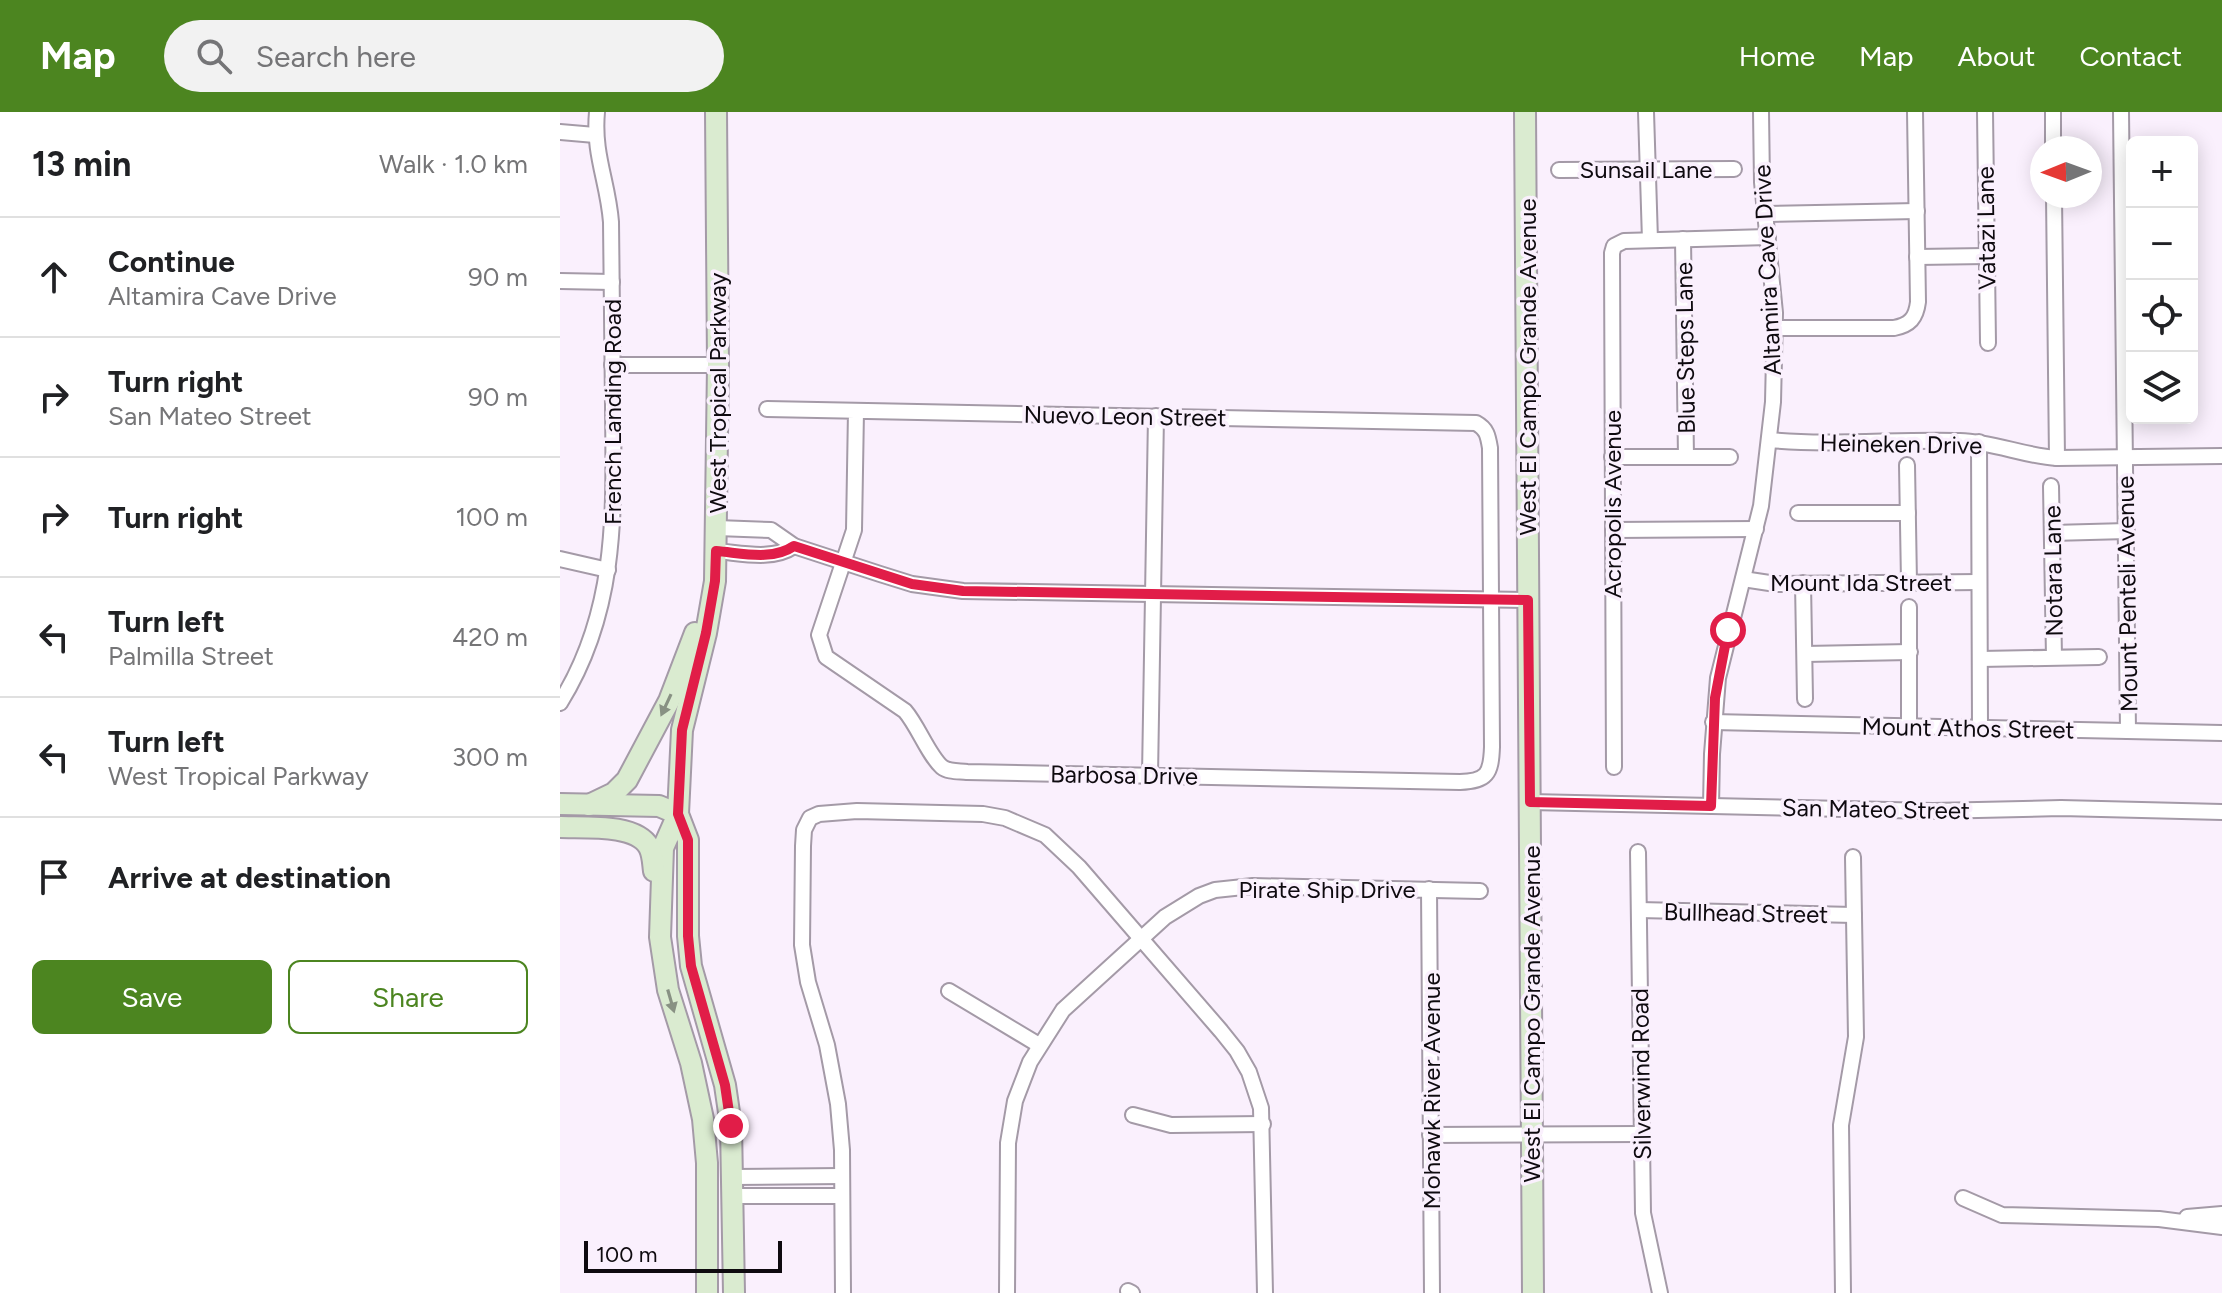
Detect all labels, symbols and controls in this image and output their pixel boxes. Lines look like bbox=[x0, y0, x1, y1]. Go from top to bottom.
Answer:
search box bbox=[164, 20, 724, 92]
text: Map bbox=[40, 33, 116, 79]
icon: search bbox=[192, 34, 236, 78]
text: Search here bbox=[256, 38, 416, 75]
text: Home bbox=[1739, 39, 1815, 73]
text: Map bbox=[1859, 39, 1914, 73]
text: About bbox=[1958, 39, 2035, 73]
text: Contact bbox=[2079, 39, 2182, 73]
north arrow bbox=[2030, 136, 2102, 208]
map controls bbox=[2126, 136, 2198, 424]
button: + bbox=[2126, 136, 2198, 208]
text: 13 min bbox=[32, 144, 131, 185]
text: Walk · 1.0 km bbox=[379, 148, 528, 180]
street label: Sunsail Lane bbox=[1580, 155, 1712, 184]
street label: Altamira Cave Drive bbox=[1747, 164, 1787, 376]
street label: Vatazi Lane bbox=[1970, 166, 2002, 290]
street label: West El Campo Grande Avenue bbox=[1513, 198, 1542, 536]
button: − bbox=[2126, 208, 2198, 280]
text: Continue bbox=[108, 243, 235, 280]
icon: ahead bbox=[32, 255, 76, 299]
text: 90 m bbox=[468, 261, 528, 293]
street label: Blue Steps Lane bbox=[1669, 262, 1701, 434]
street label: West Tropical Parkway bbox=[703, 272, 732, 513]
text: Altamira Cave Drive bbox=[108, 280, 337, 312]
button: locate bbox=[2126, 280, 2198, 352]
street label: French Landing Road bbox=[598, 299, 627, 525]
button: layers bbox=[2126, 352, 2198, 424]
text: Turn right bbox=[108, 363, 243, 400]
icon: right bbox=[32, 375, 76, 419]
text: 90 m bbox=[468, 381, 528, 413]
text: San Mateo Street bbox=[108, 400, 312, 432]
street label: Nuevo Leon Street bbox=[1023, 400, 1227, 432]
street label: Acropolis Avenue bbox=[1598, 410, 1627, 598]
street label: Heineken Drive bbox=[1820, 428, 1982, 460]
street label: Mount Penteli Avenue bbox=[2110, 476, 2144, 712]
icon: right bbox=[32, 495, 76, 539]
text: Turn right bbox=[108, 499, 243, 536]
text: 100 m bbox=[455, 501, 528, 533]
street label: Notara Lane bbox=[2037, 505, 2069, 637]
street label: Mount Ida Street bbox=[1770, 568, 1952, 597]
text: Turn left bbox=[108, 603, 225, 640]
route start bbox=[1710, 612, 1746, 648]
icon: left bbox=[32, 615, 76, 659]
text: 420 m bbox=[452, 621, 528, 653]
text: Palmilla Street bbox=[108, 640, 274, 672]
one-way arrow bbox=[659, 694, 673, 717]
street label: Mount Athos Street bbox=[1861, 712, 2075, 744]
text: Turn left bbox=[108, 723, 225, 760]
icon: left bbox=[32, 735, 76, 779]
text: 300 m bbox=[452, 741, 528, 773]
street label: Barbosa Drive bbox=[1050, 759, 1198, 791]
text: West Tropical Parkway bbox=[108, 760, 369, 792]
street label: San Mateo Street bbox=[1782, 793, 1970, 825]
street label: West El Campo Grande Avenue bbox=[1517, 845, 1546, 1183]
icon: arrive bbox=[32, 855, 76, 899]
text: Arrive at destination bbox=[108, 859, 391, 896]
street label: Pirate Ship Drive bbox=[1238, 875, 1416, 904]
street label: Bullhead Street bbox=[1663, 897, 1829, 929]
button: Save bbox=[32, 960, 272, 1034]
button: Share bbox=[288, 960, 528, 1034]
street label: Mohawk River Avenue bbox=[1417, 972, 1446, 1210]
street label: Silverwind Road bbox=[1625, 988, 1657, 1160]
one-way arrow bbox=[665, 989, 678, 1013]
route end bbox=[713, 1108, 749, 1144]
scale bar bbox=[584, 1237, 782, 1273]
text: 100 m bbox=[596, 1241, 657, 1268]

